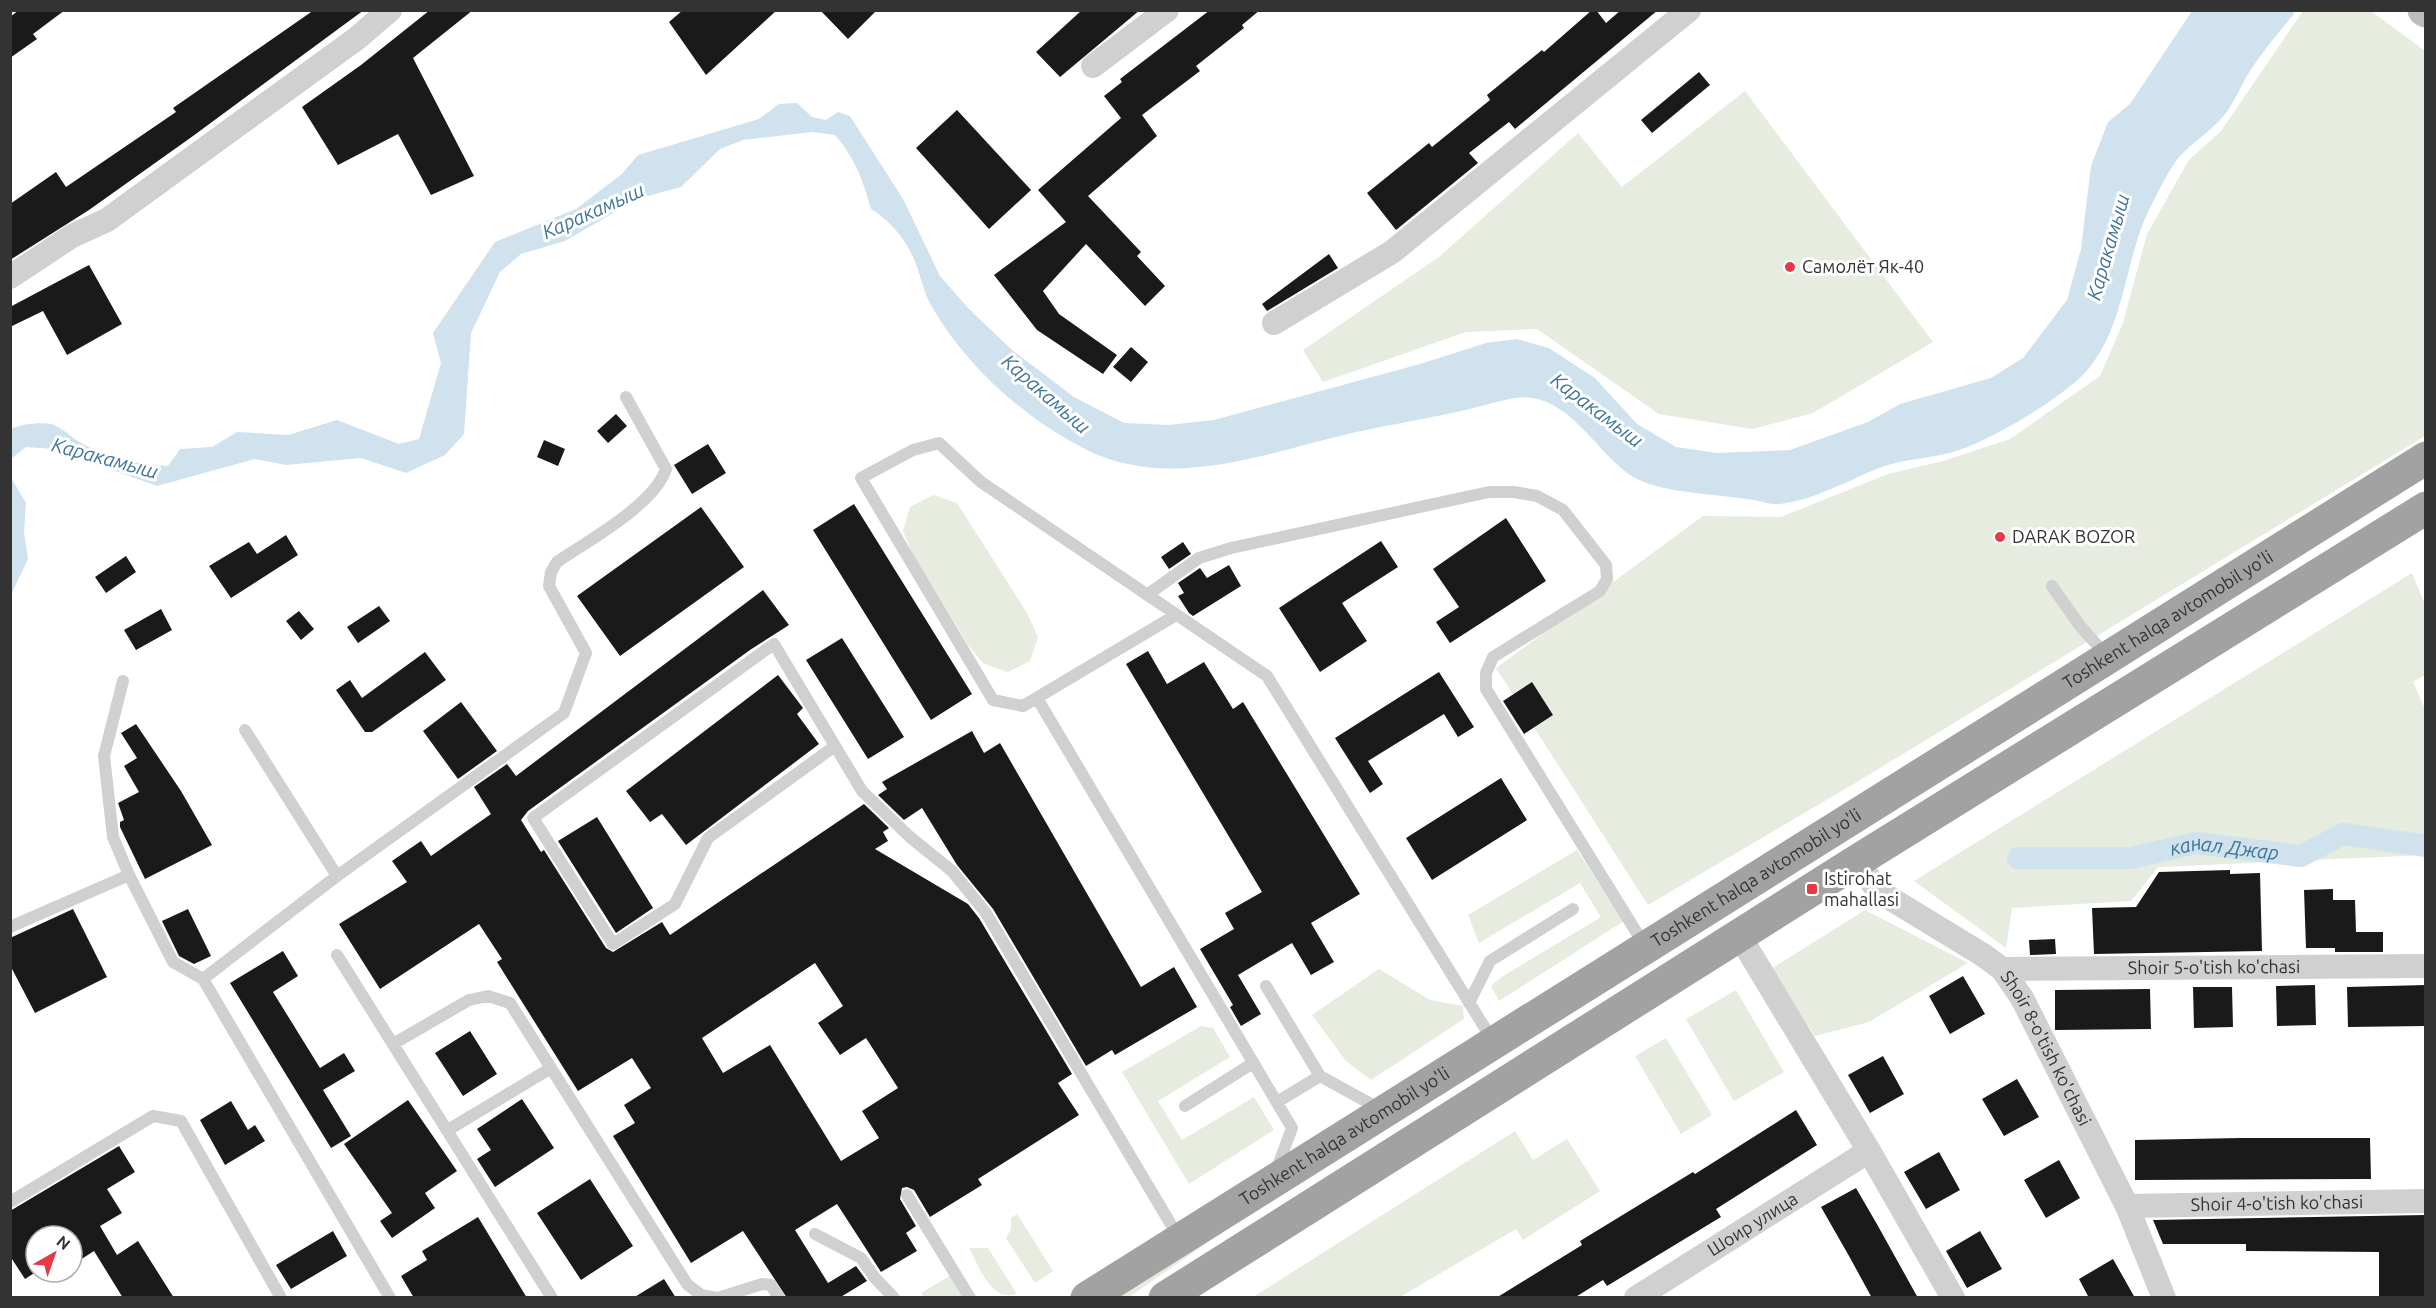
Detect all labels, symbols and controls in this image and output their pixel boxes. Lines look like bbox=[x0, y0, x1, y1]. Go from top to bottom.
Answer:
water label: Каракамыш bbox=[538, 178, 647, 243]
water label: Каракамыш bbox=[2081, 191, 2134, 303]
place label: Самолёт Як-40 bbox=[1802, 256, 1924, 276]
marker: Самолёт Як-40 bbox=[1783, 260, 1797, 274]
water label: Каракамыш bbox=[998, 349, 1095, 438]
water label: Каракамыш bbox=[1547, 368, 1648, 452]
water label: Каракамыш bbox=[49, 432, 161, 483]
place label: DARAK BOZOR bbox=[2012, 526, 2135, 546]
marker: DARAK BOZOR bbox=[1993, 530, 2007, 544]
street label: Toshkent halqa avtomobil yo'li bbox=[2059, 546, 2276, 692]
street label: Toshkent halqa avtomobil yo'li bbox=[1647, 804, 1864, 951]
water label: канал Джар bbox=[2167, 830, 2280, 864]
place label: Istirohat mahallasi bbox=[1824, 868, 1899, 909]
marker: Istirohat mahallasi bbox=[1805, 882, 1819, 896]
street label: Shoir 5-o'tish ko'chasi bbox=[2128, 956, 2300, 977]
street label: Shoir 8-o'tish ko'chasi bbox=[1997, 967, 2096, 1129]
street label: Toshkent halqa avtomobil yo'li bbox=[1235, 1062, 1453, 1209]
street label: Шоир улица bbox=[1703, 1188, 1801, 1259]
street label: Shoir 4-o'tish ko'chasi bbox=[2191, 1191, 2363, 1214]
north arrow bbox=[24, 1224, 84, 1284]
text: N bbox=[53, 1232, 74, 1253]

